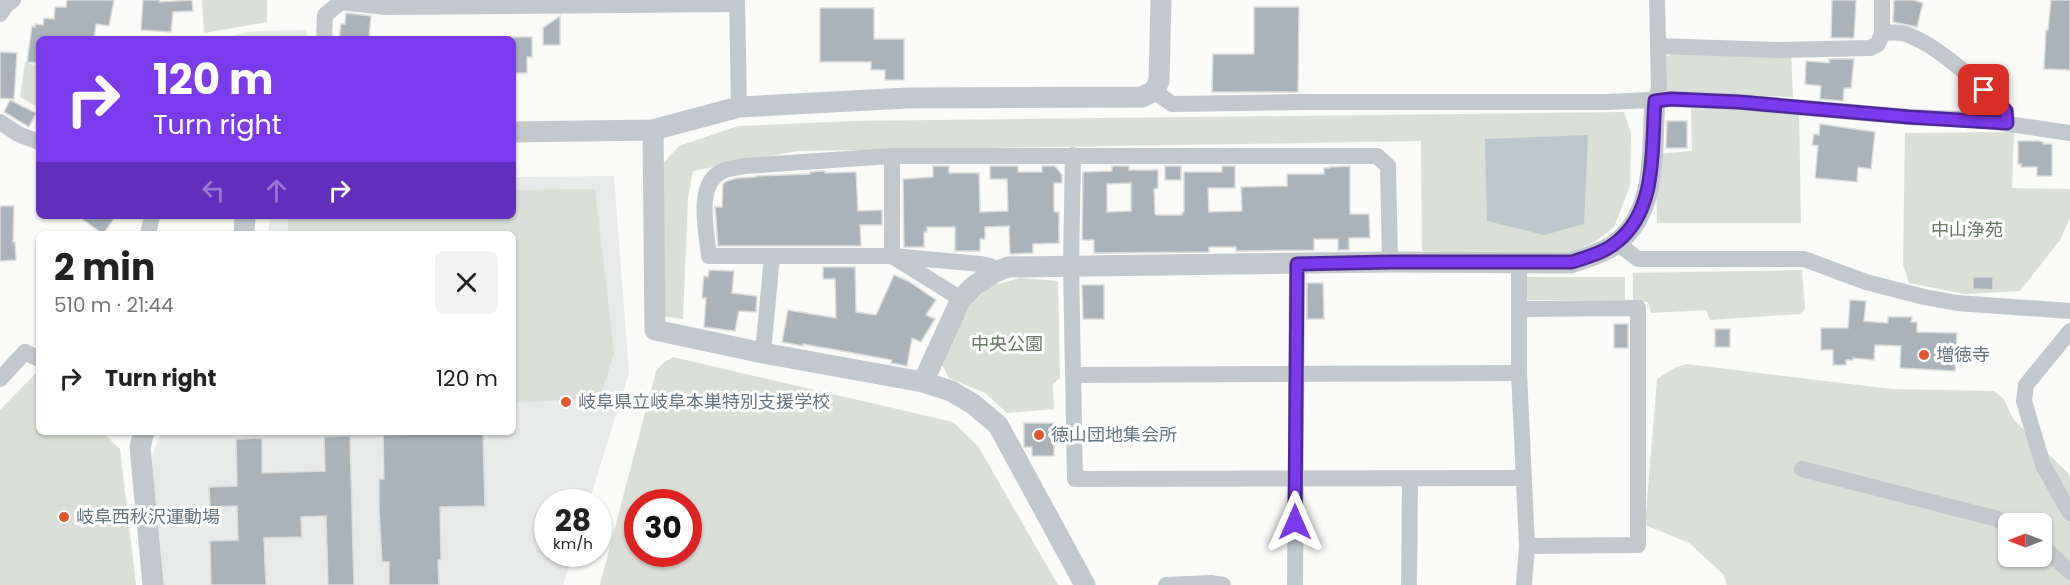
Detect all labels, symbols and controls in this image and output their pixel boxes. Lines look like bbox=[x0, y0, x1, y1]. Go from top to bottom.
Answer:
text: 120 m bbox=[153, 50, 274, 109]
icon: right bbox=[54, 60, 132, 138]
pin bbox=[1958, 64, 2009, 115]
icon: arrive bbox=[1967, 73, 2000, 106]
text: Turn right bbox=[153, 106, 282, 143]
icon: left bbox=[197, 174, 230, 207]
icon: ahead bbox=[260, 174, 293, 207]
icon: right bbox=[323, 174, 356, 207]
park label: 中山浄苑 bbox=[1931, 217, 2003, 242]
text: 2 min bbox=[54, 242, 155, 293]
button: close bbox=[435, 251, 498, 314]
text: 510 m · 21:44 bbox=[54, 291, 174, 319]
park label: 中央公園 bbox=[971, 331, 1043, 356]
place label: 増徳寺 bbox=[1936, 342, 1990, 367]
marker: 増徳寺 bbox=[1917, 348, 1931, 362]
icon: right bbox=[54, 362, 87, 395]
text: Turn right bbox=[105, 363, 216, 394]
text: 120 m bbox=[436, 363, 498, 394]
place label: 岐阜県立岐阜本巣特別支援学校 bbox=[578, 389, 830, 414]
marker: 岐阜県立岐阜本巣特別支援学校 bbox=[559, 395, 573, 409]
place label: 徳山団地集会所 bbox=[1051, 422, 1177, 447]
marker: 徳山団地集会所 bbox=[1032, 428, 1046, 442]
speed limit sign: 30 bbox=[624, 489, 702, 567]
position arrow bbox=[1263, 490, 1327, 554]
text: 28 bbox=[555, 499, 591, 542]
place label: 岐阜西秋沢運動場 bbox=[76, 504, 220, 529]
marker: 岐阜西秋沢運動場 bbox=[57, 510, 71, 524]
north arrow bbox=[1998, 513, 2052, 567]
map controls bbox=[1998, 513, 2052, 567]
text: km/h bbox=[553, 533, 593, 554]

